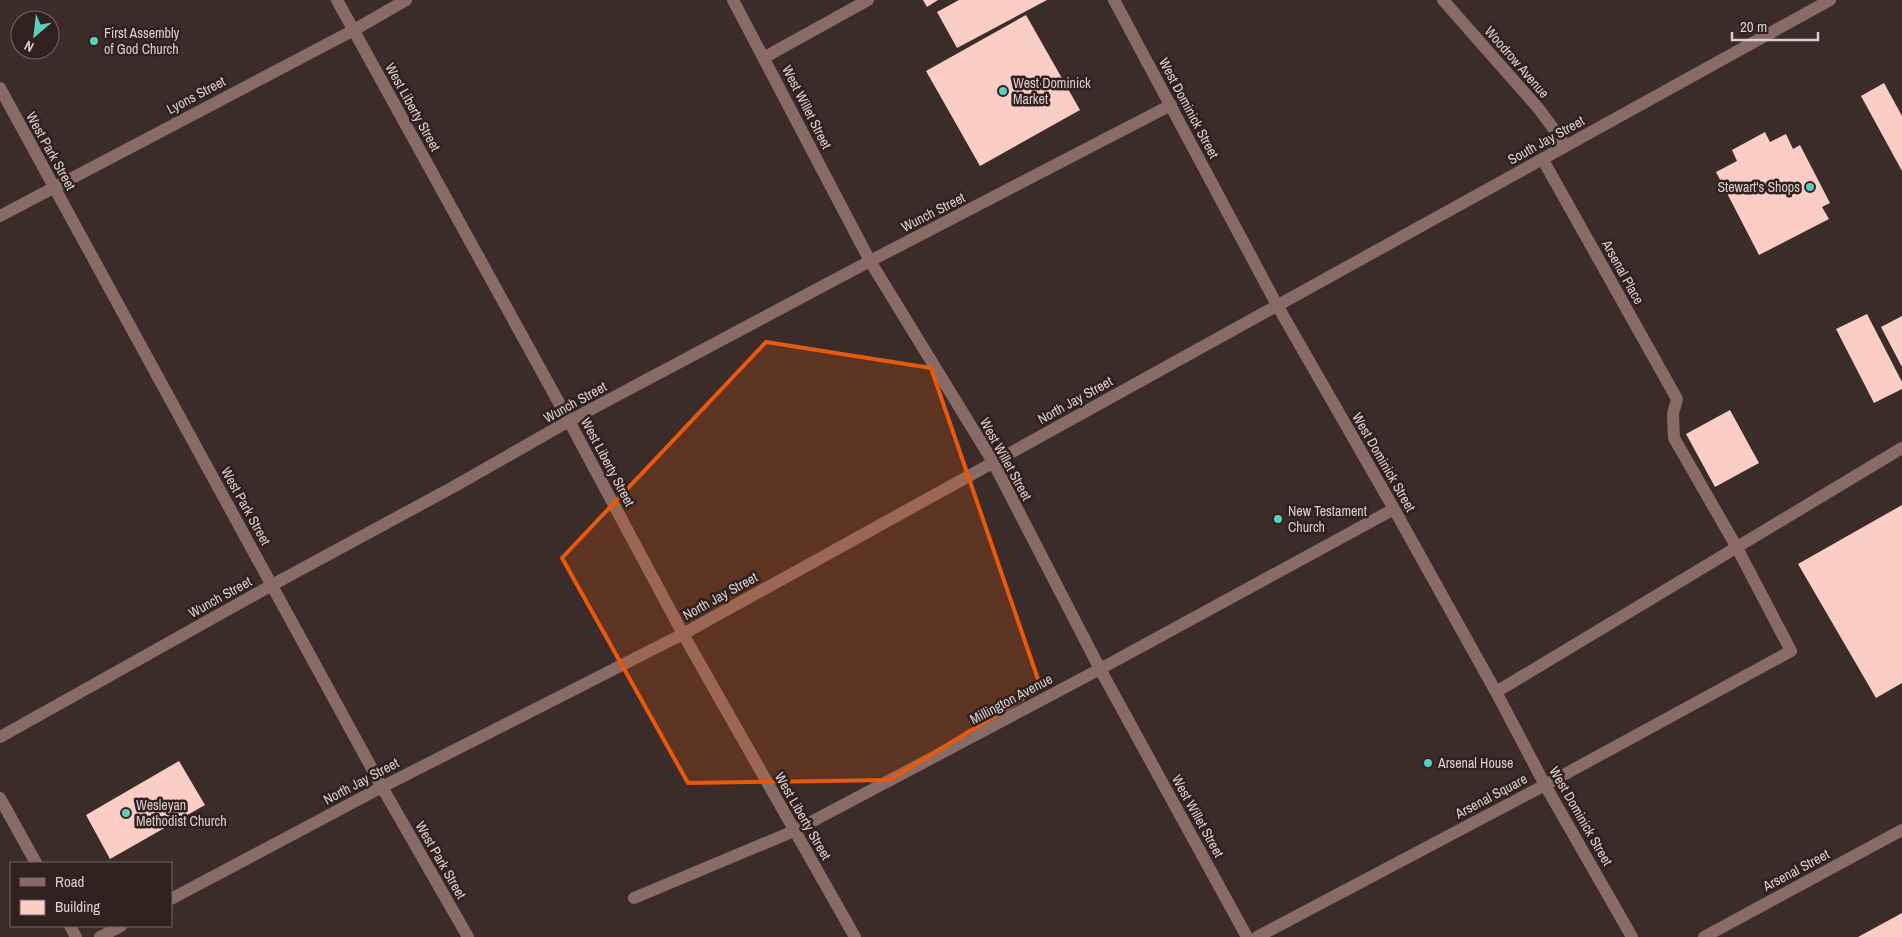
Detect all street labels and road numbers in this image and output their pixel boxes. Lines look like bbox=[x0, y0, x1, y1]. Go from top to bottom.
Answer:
street label: Woodrow Avenue bbox=[1481, 22, 1553, 102]
street label: West Dominick Street bbox=[1155, 55, 1223, 161]
street label: West Liberty Street bbox=[381, 60, 445, 154]
street label: West Willet Street bbox=[778, 62, 836, 152]
street label: Lyons Street bbox=[163, 72, 229, 118]
street label: West Park Street bbox=[22, 109, 80, 193]
street label: South Jay Street bbox=[1505, 112, 1587, 168]
street label: Wunch Street bbox=[898, 188, 968, 236]
street label: Arsenal Place bbox=[1597, 236, 1648, 307]
street label: North Jay Street bbox=[1034, 372, 1116, 428]
street label: Wunch Street bbox=[540, 377, 610, 427]
street label: West Dominick Street bbox=[1348, 409, 1420, 515]
street label: West Liberty Street bbox=[577, 414, 639, 510]
street label: West Willet Street bbox=[976, 415, 1036, 503]
street label: West Park Street bbox=[217, 464, 275, 548]
street label: North Jay Street bbox=[679, 568, 761, 624]
street label: Wunch Street bbox=[185, 572, 255, 622]
street label: Millington Avenue bbox=[967, 670, 1055, 728]
street label: North Jay Street bbox=[320, 754, 402, 808]
street label: West Dominick Street bbox=[1545, 763, 1617, 869]
street label: West Liberty Street bbox=[771, 769, 835, 863]
street label: Arsenal Square bbox=[1451, 769, 1530, 823]
street label: West Willet Street bbox=[1168, 772, 1228, 860]
street label: West Park Street bbox=[412, 818, 470, 902]
street label: Arsenal Street bbox=[1759, 845, 1832, 895]

